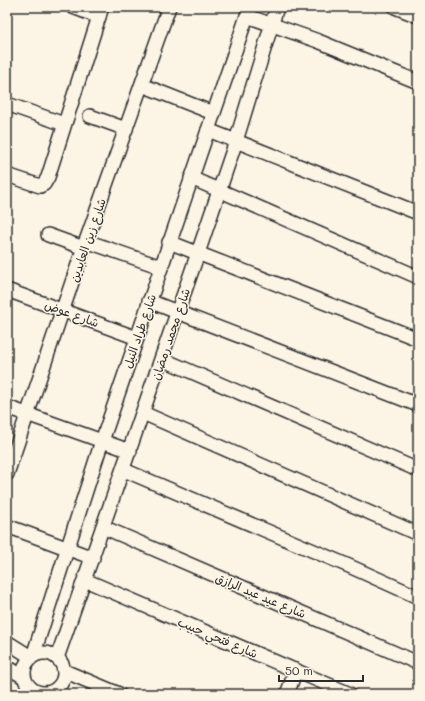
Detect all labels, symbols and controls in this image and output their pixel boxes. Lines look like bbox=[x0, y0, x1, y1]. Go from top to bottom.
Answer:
street label: شارع زين العابدين bbox=[65, 196, 111, 285]
street label: شارع محمد رمضان bbox=[147, 286, 195, 383]
street label: شارع طراد النيل bbox=[119, 292, 161, 371]
street label: شارع عوض bbox=[42, 296, 101, 332]
street label: شارع عيد عبد الرازق bbox=[213, 569, 309, 623]
street label: شارع فتحي حبيب bbox=[174, 613, 260, 665]
scale bar bbox=[279, 657, 363, 683]
text: 50 m bbox=[285, 662, 313, 678]

